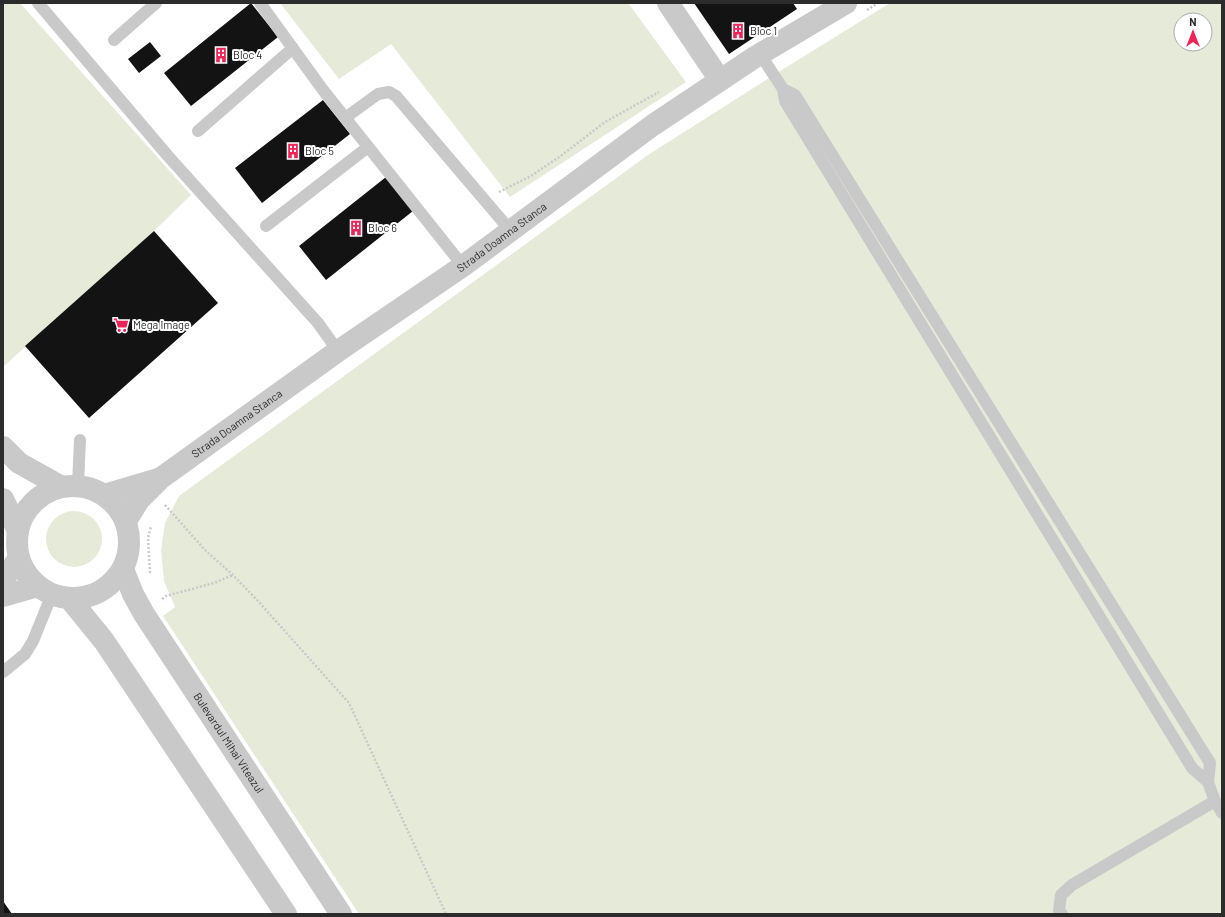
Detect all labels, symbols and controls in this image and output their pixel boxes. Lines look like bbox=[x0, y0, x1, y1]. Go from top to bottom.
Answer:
north arrow bbox=[1173, 12, 1213, 52]
text: N bbox=[1189, 15, 1197, 28]
building icon: Bloc 1 bbox=[729, 22, 747, 40]
place label: Bloc 1 bbox=[750, 24, 777, 37]
building icon: Bloc 4 bbox=[212, 46, 230, 64]
place label: Bloc 4 bbox=[233, 48, 262, 61]
building icon: Bloc 5 bbox=[284, 142, 302, 160]
place label: Bloc 5 bbox=[305, 144, 334, 157]
street label: Strada Doamna Stanca bbox=[454, 199, 549, 274]
building icon: Bloc 6 bbox=[347, 219, 365, 237]
place label: Bloc 6 bbox=[368, 221, 397, 234]
supermarket icon: Mega Image bbox=[112, 316, 130, 334]
place label: Mega Image bbox=[133, 318, 190, 331]
street label: Strada Doamna Stanca bbox=[189, 386, 284, 460]
street label: Bulevardul Mihai Viteazul bbox=[191, 690, 267, 795]

